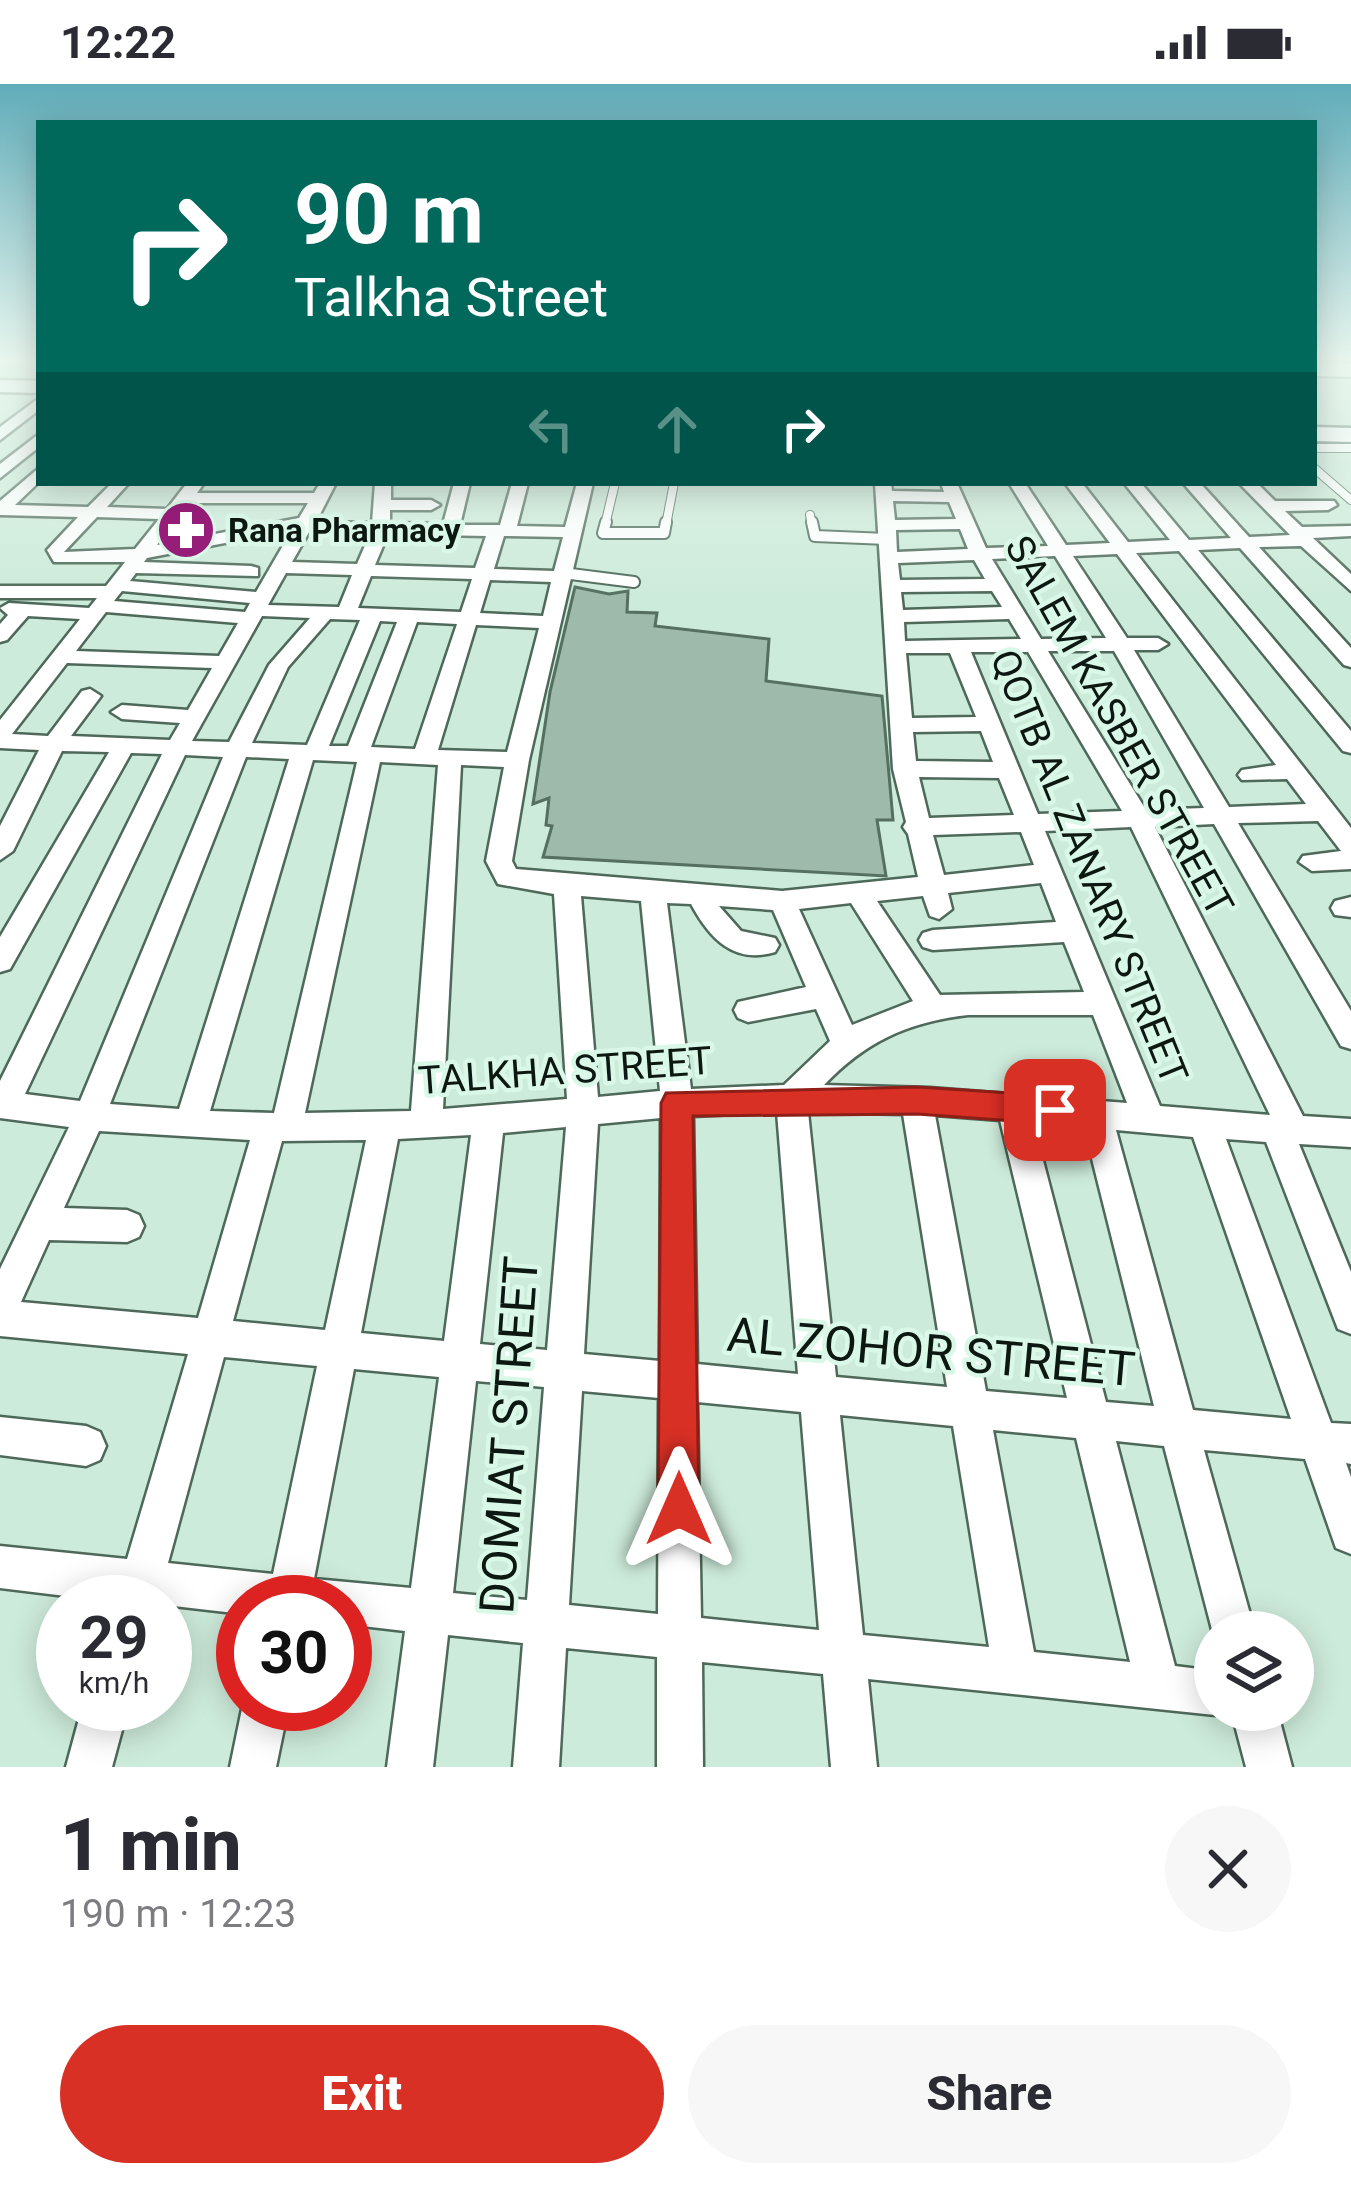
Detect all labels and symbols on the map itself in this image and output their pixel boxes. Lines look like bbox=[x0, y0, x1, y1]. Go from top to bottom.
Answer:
pharmacy icon: Rana Pharmacy bbox=[155, 499, 217, 561]
place label: Rana Pharmacy bbox=[228, 511, 461, 550]
street label: SALEM KASBER STREET bbox=[995, 528, 1243, 924]
street label: QOTB AL ZANARY STREET bbox=[981, 643, 1197, 1091]
street label: TALKHA STREET bbox=[417, 1038, 713, 1104]
pin bbox=[1004, 1059, 1106, 1161]
street label: DOMIAT STREET bbox=[468, 1254, 550, 1616]
street label: AL ZOHOR STREET bbox=[725, 1306, 1137, 1398]
position arrow bbox=[616, 1446, 742, 1572]
speed limit sign: 30 bbox=[216, 1575, 372, 1731]

